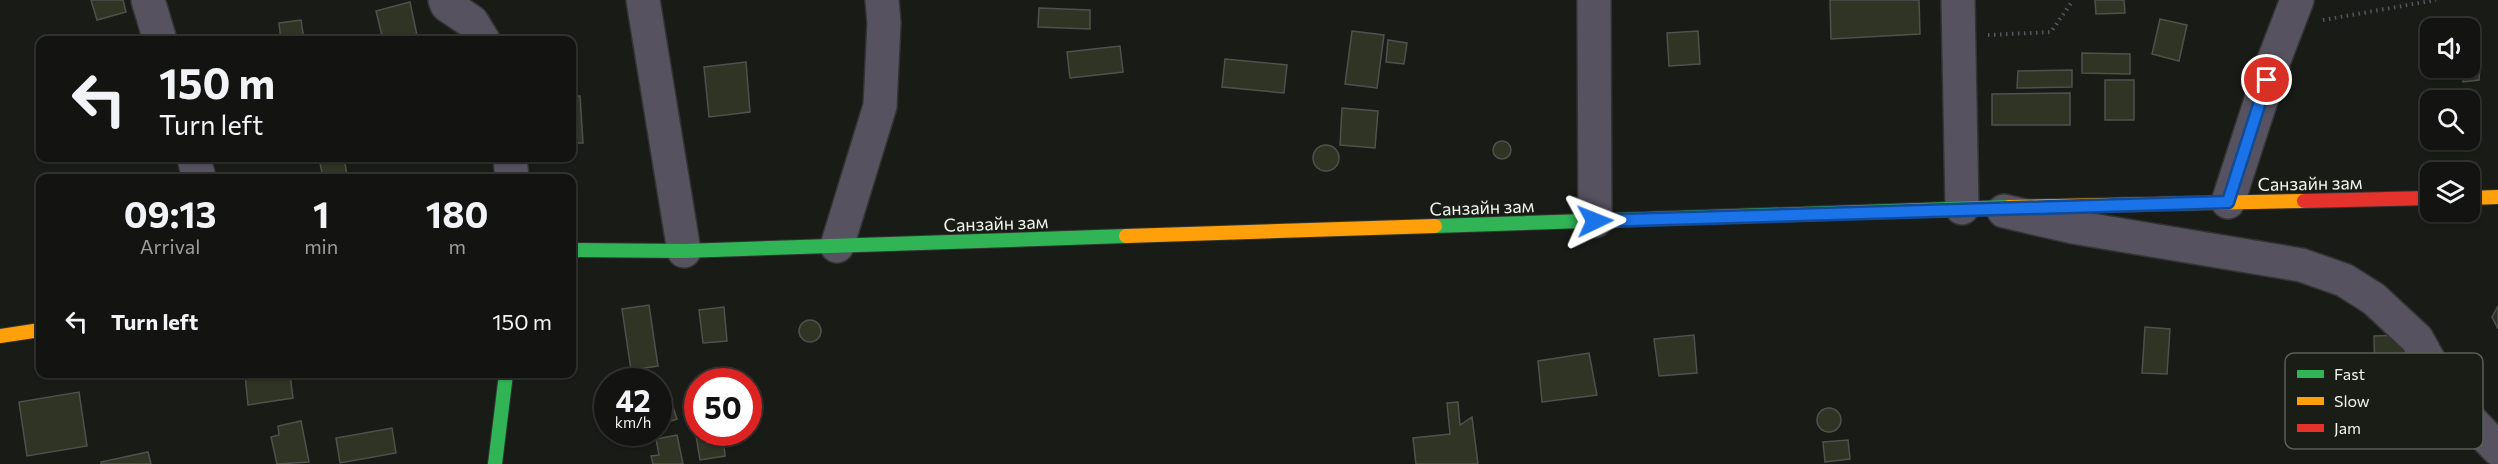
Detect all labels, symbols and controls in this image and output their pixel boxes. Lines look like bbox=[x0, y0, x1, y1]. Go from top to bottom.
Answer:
map controls bbox=[2420, 18, 2480, 222]
button: sound bbox=[2420, 18, 2480, 78]
pin bbox=[2241, 54, 2292, 105]
text: 150 m bbox=[159, 56, 275, 108]
icon: left bbox=[60, 60, 138, 138]
icon: arrive bbox=[2250, 63, 2283, 96]
button: search bbox=[2420, 90, 2480, 150]
text: Turn left bbox=[159, 108, 263, 141]
button: layers bbox=[2420, 162, 2480, 222]
street label: Санзайн зам bbox=[2257, 171, 2363, 195]
position arrow bbox=[1563, 189, 1627, 253]
text: 09:13 bbox=[124, 191, 217, 235]
text: 1 bbox=[313, 191, 329, 235]
text: 180 bbox=[426, 191, 488, 235]
street label: Санзайн зам bbox=[1429, 194, 1535, 220]
street label: Санзайн зам bbox=[943, 210, 1049, 236]
text: Arrival bbox=[140, 234, 200, 258]
text: min bbox=[304, 234, 338, 258]
text: m bbox=[448, 234, 466, 258]
icon: left bbox=[60, 305, 93, 338]
text: Turn left bbox=[111, 308, 198, 335]
text: 150 m bbox=[492, 308, 552, 335]
legend bbox=[2285, 353, 2483, 449]
text: Fast bbox=[2334, 364, 2365, 383]
speed limit sign: 50 bbox=[684, 368, 762, 446]
text: 42 bbox=[615, 381, 651, 418]
text: Slow bbox=[2334, 391, 2370, 410]
text: km/h bbox=[615, 413, 651, 431]
text: Jam bbox=[2334, 418, 2361, 437]

